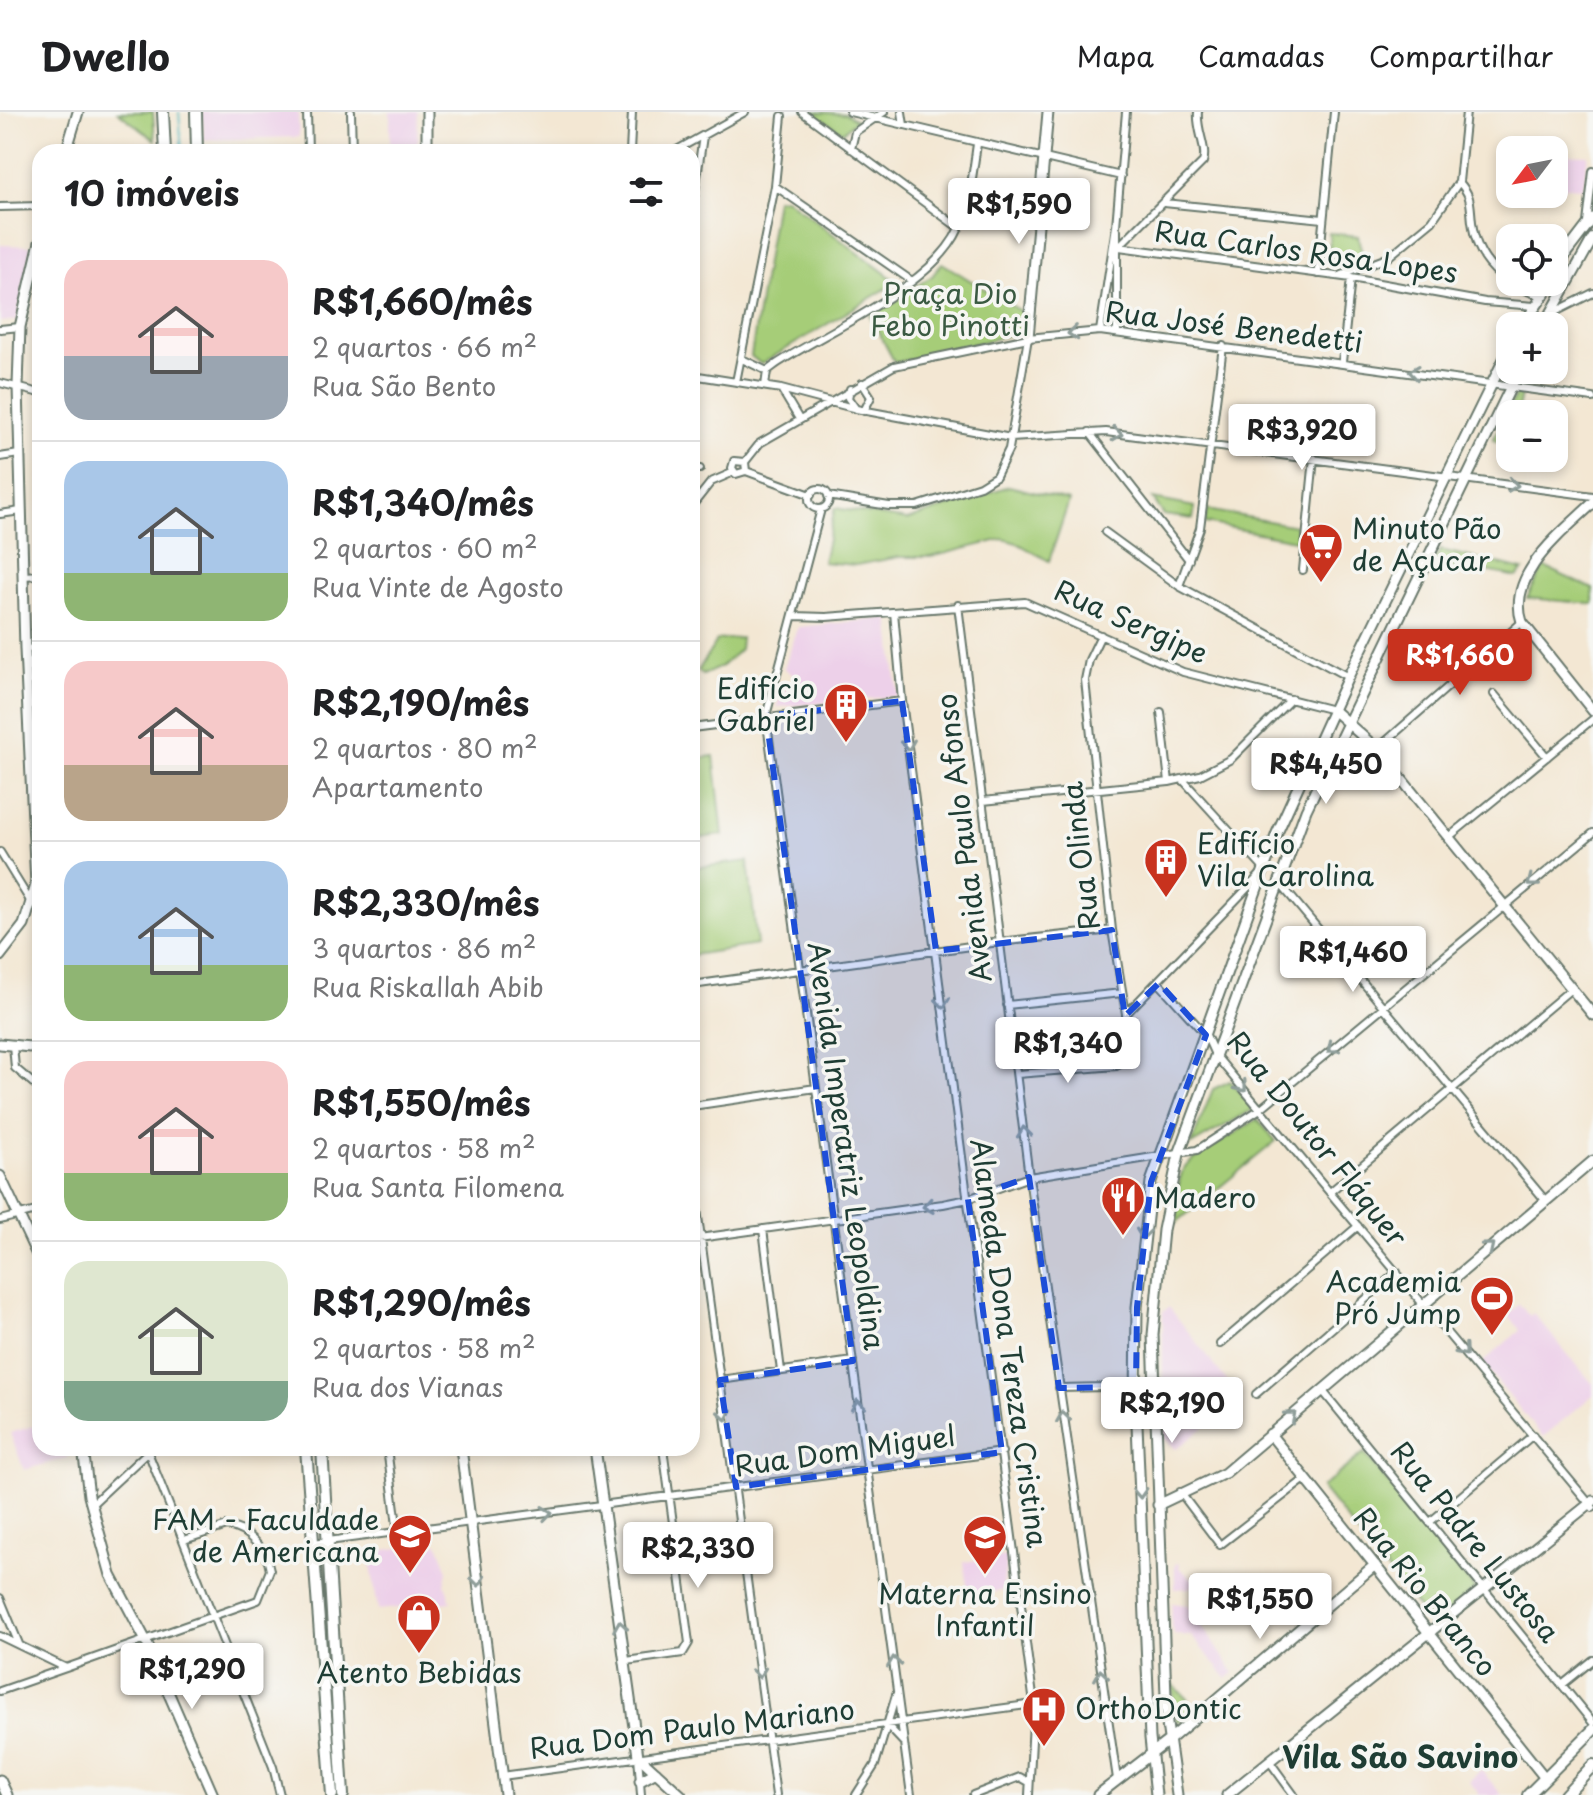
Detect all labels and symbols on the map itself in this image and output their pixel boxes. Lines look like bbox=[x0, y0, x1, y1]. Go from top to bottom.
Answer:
north arrow bbox=[1496, 136, 1568, 208]
pin: R$1,590 bbox=[945, 178, 1093, 246]
street label: Rua Carlos Rosa Lopes bbox=[1152, 208, 1460, 293]
park label: Praça Dio Febo Pinotti bbox=[870, 271, 1030, 346]
street label: Rua José Benedetti bbox=[1103, 288, 1365, 363]
one-way arrow bbox=[1066, 325, 1079, 342]
one-way arrow bbox=[1407, 364, 1421, 381]
pin: R$3,920 bbox=[1228, 404, 1376, 472]
one-way arrow bbox=[1110, 425, 1123, 442]
one-way arrow bbox=[1506, 476, 1520, 493]
place label: Minuto Pão de Açucar bbox=[1352, 506, 1502, 581]
supermarket icon: Minuto Pão de Açucar bbox=[1297, 521, 1345, 584]
street label: Rua Sergipe bbox=[1048, 568, 1215, 674]
pin: R$1,660 bbox=[1386, 629, 1534, 697]
place label: Edifício Gabriel bbox=[717, 666, 815, 741]
building icon: Edifício Gabriel bbox=[822, 681, 870, 744]
street label: Avenida Paulo Afonso bbox=[923, 691, 1002, 985]
one-way arrow bbox=[899, 738, 916, 752]
pin: R$4,450 bbox=[1252, 738, 1400, 806]
street label: Rua Olinda bbox=[1049, 779, 1110, 933]
place label: Edifício Vila Carolina bbox=[1197, 821, 1374, 896]
building icon: Edifício Vila Carolina bbox=[1142, 836, 1190, 899]
one-way arrow bbox=[1526, 872, 1541, 886]
pin: R$1,460 bbox=[1279, 926, 1427, 994]
street label: Avenida Imperatriz Leopoldina bbox=[798, 939, 897, 1353]
one-way arrow bbox=[934, 997, 951, 1010]
pin: R$1,340 bbox=[994, 1017, 1142, 1085]
street label: Rua Doutor Fláquer bbox=[1218, 1021, 1419, 1255]
one-way arrow bbox=[1327, 1038, 1342, 1053]
one-way arrow bbox=[1232, 1078, 1247, 1092]
one-way arrow bbox=[1016, 1125, 1033, 1139]
street label: Alameda Dona Tereza Cristina bbox=[960, 1135, 1061, 1550]
restaurant icon: Madero bbox=[1099, 1174, 1147, 1237]
place label: Madero bbox=[1154, 1175, 1256, 1218]
one-way arrow bbox=[921, 1197, 934, 1214]
one-way arrow bbox=[1135, 1228, 1152, 1241]
one-way arrow bbox=[1480, 1242, 1495, 1257]
place label: Academia Pró Jump bbox=[1326, 1259, 1462, 1334]
sports icon: Academia Pró Jump bbox=[1468, 1274, 1516, 1337]
one-way arrow bbox=[1453, 1342, 1468, 1356]
pin: R$2,190 bbox=[1098, 1377, 1246, 1445]
one-way arrow bbox=[850, 1398, 867, 1411]
one-way arrow bbox=[716, 1409, 733, 1422]
one-way arrow bbox=[1055, 1411, 1072, 1424]
one-way arrow bbox=[1282, 1411, 1297, 1425]
street label: Rua Dom Miguel bbox=[732, 1413, 958, 1486]
street label: Rua Padre Lustosa bbox=[1381, 1431, 1571, 1652]
one-way arrow bbox=[1132, 1487, 1149, 1500]
place label: FAM - Faculdade de Americana bbox=[152, 1497, 379, 1572]
street label: Rua Rio Branco bbox=[1344, 1497, 1508, 1685]
one-way arrow bbox=[540, 1505, 554, 1522]
school or university icon: FAM - Faculdade de Americana bbox=[386, 1512, 434, 1575]
school or university icon: Materna Ensino Infantil bbox=[961, 1513, 1009, 1576]
pin: R$2,330 bbox=[624, 1522, 772, 1590]
place label: Materna Ensino Infantil bbox=[878, 1571, 1092, 1646]
pin: R$1,550 bbox=[1186, 1573, 1334, 1641]
one-way arrow bbox=[469, 1575, 486, 1588]
shop icon: Atento Bebidas bbox=[395, 1592, 443, 1655]
one-way arrow bbox=[612, 1619, 629, 1632]
pin: R$1,290 bbox=[118, 1643, 266, 1711]
place label: Atento Bebidas bbox=[316, 1650, 522, 1693]
one-way arrow bbox=[886, 1655, 903, 1669]
one-way arrow bbox=[750, 1667, 767, 1680]
one-way arrow bbox=[1093, 1668, 1110, 1682]
hospital icon: OrthoDontic bbox=[1020, 1685, 1068, 1748]
street label: Rua Dom Paulo Mariano bbox=[527, 1686, 857, 1769]
place label: OrthoDontic bbox=[1075, 1686, 1242, 1729]
district label: Vila São Savino bbox=[1282, 1733, 1518, 1778]

